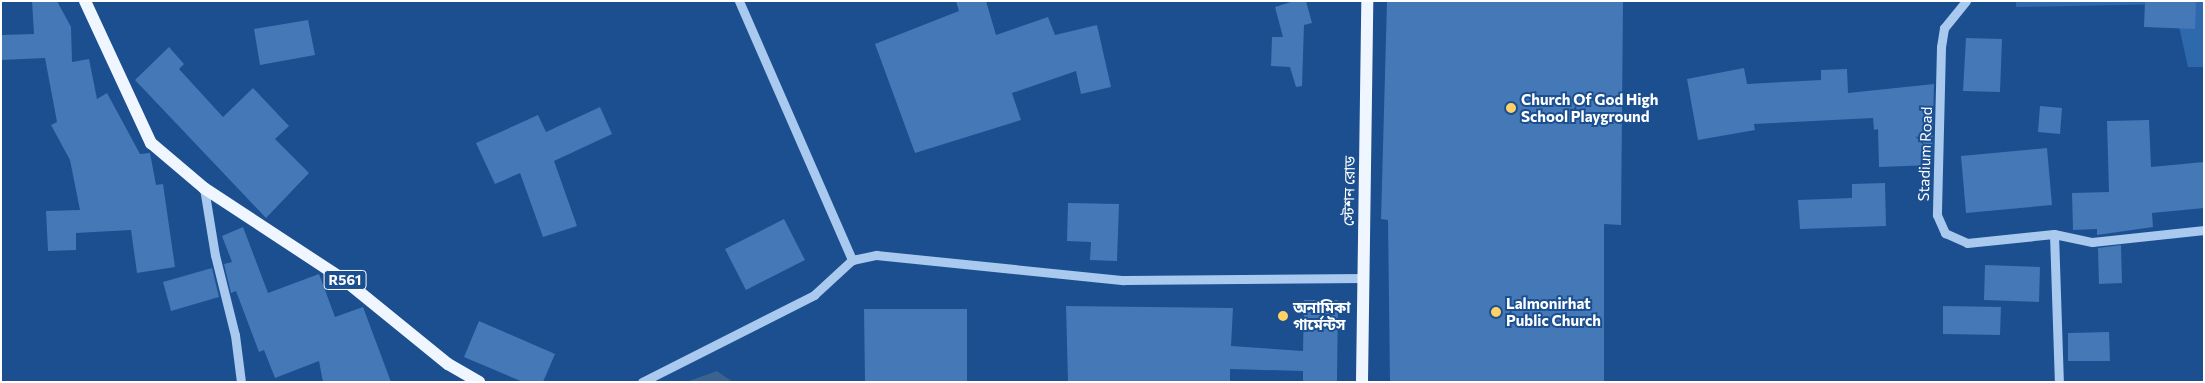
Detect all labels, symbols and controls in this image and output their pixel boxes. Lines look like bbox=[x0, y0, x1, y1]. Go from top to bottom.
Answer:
place label: Church Of God High School Playground bbox=[1521, 90, 1658, 125]
marker: Church Of God High School Playground bbox=[1505, 102, 1517, 114]
street label: Stadium Road bbox=[1914, 106, 1936, 202]
street label: স্টেশন রোড bbox=[1339, 156, 1359, 226]
road number: R561 bbox=[322, 268, 368, 292]
place label: Lalmonirhat Public Church bbox=[1506, 294, 1601, 329]
place label: অনামিকা গার্মেন্টস bbox=[1293, 298, 1350, 333]
marker: Lalmonirhat Public Church bbox=[1490, 306, 1502, 318]
marker: অনামিকা গার্মেন্টস bbox=[1277, 310, 1289, 322]

